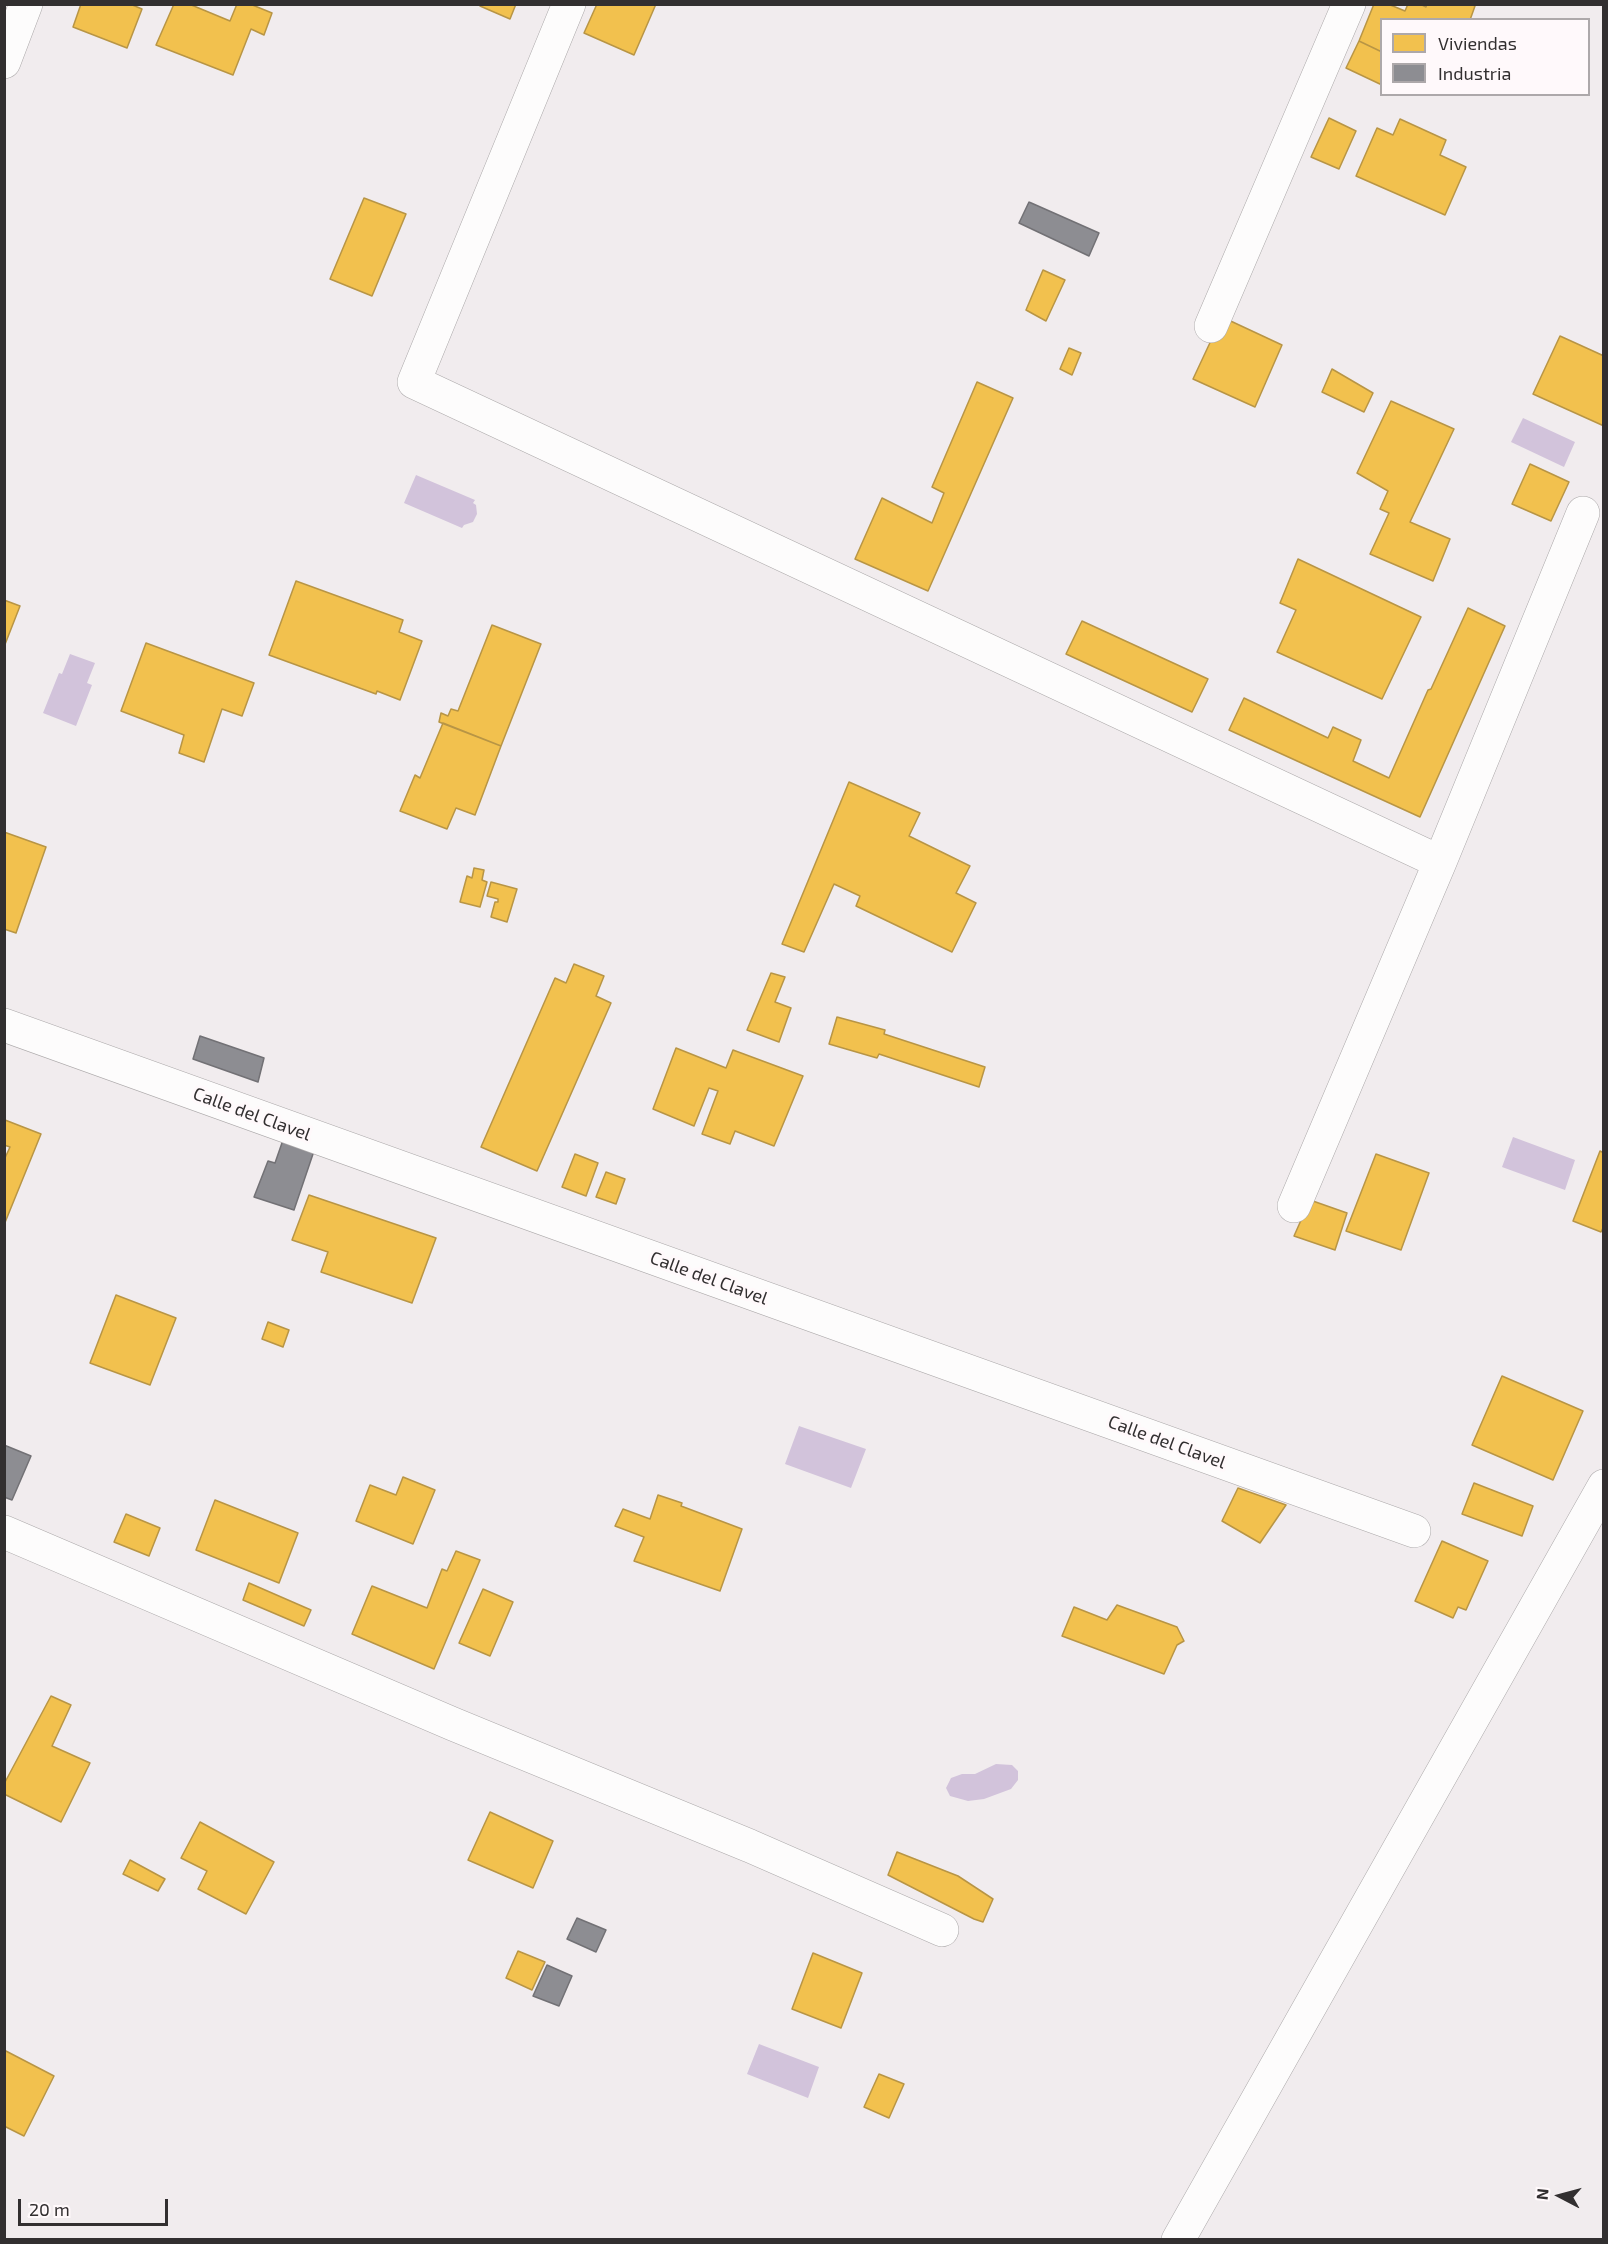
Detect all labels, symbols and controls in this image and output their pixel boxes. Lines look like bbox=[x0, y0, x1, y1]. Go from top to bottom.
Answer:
legend bbox=[1380, 18, 1590, 96]
text: Viviendas bbox=[1438, 32, 1517, 54]
text: Industria bbox=[1438, 62, 1511, 84]
street label: Calle del Clavel bbox=[190, 1083, 314, 1145]
street label: Calle del Clavel bbox=[647, 1247, 771, 1309]
street label: Calle del Clavel bbox=[1105, 1411, 1229, 1473]
north arrow bbox=[1530, 2166, 1590, 2226]
scale bar bbox=[21, 2187, 171, 2225]
text: N bbox=[1532, 2187, 1552, 2201]
text: 20 m bbox=[29, 2198, 70, 2220]

